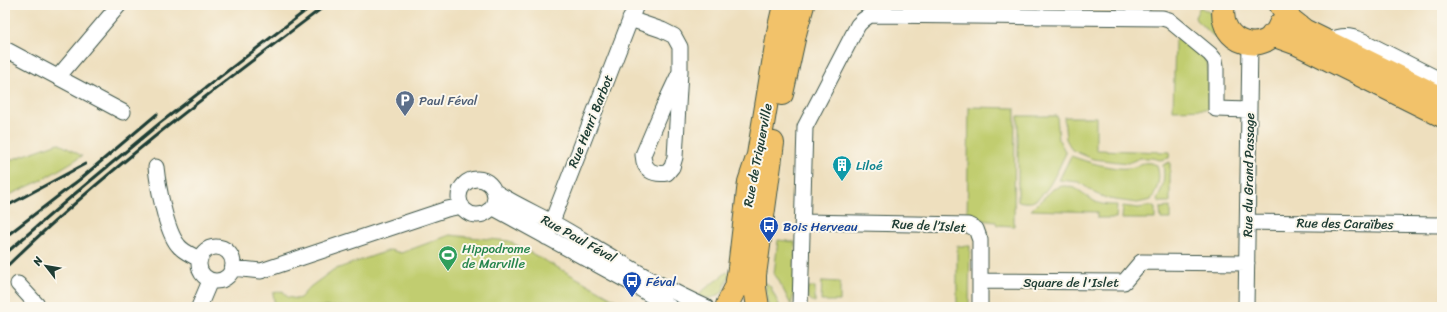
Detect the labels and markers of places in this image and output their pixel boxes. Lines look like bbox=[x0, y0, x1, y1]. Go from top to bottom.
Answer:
parking icon: Paul Féval bbox=[394, 89, 416, 117]
place label: Paul Féval bbox=[419, 89, 478, 112]
building icon: Liloé bbox=[831, 154, 853, 182]
place label: Liloé bbox=[856, 154, 883, 177]
bus stop icon: Bois Herveau bbox=[758, 215, 780, 243]
place label: Bois Herveau bbox=[783, 215, 858, 238]
place label: Hippodrome de Marville bbox=[462, 237, 531, 275]
sports icon: Hippodrome de Marville bbox=[437, 244, 459, 272]
bus stop icon: Féval bbox=[621, 270, 643, 298]
place label: Féval bbox=[646, 270, 676, 293]

